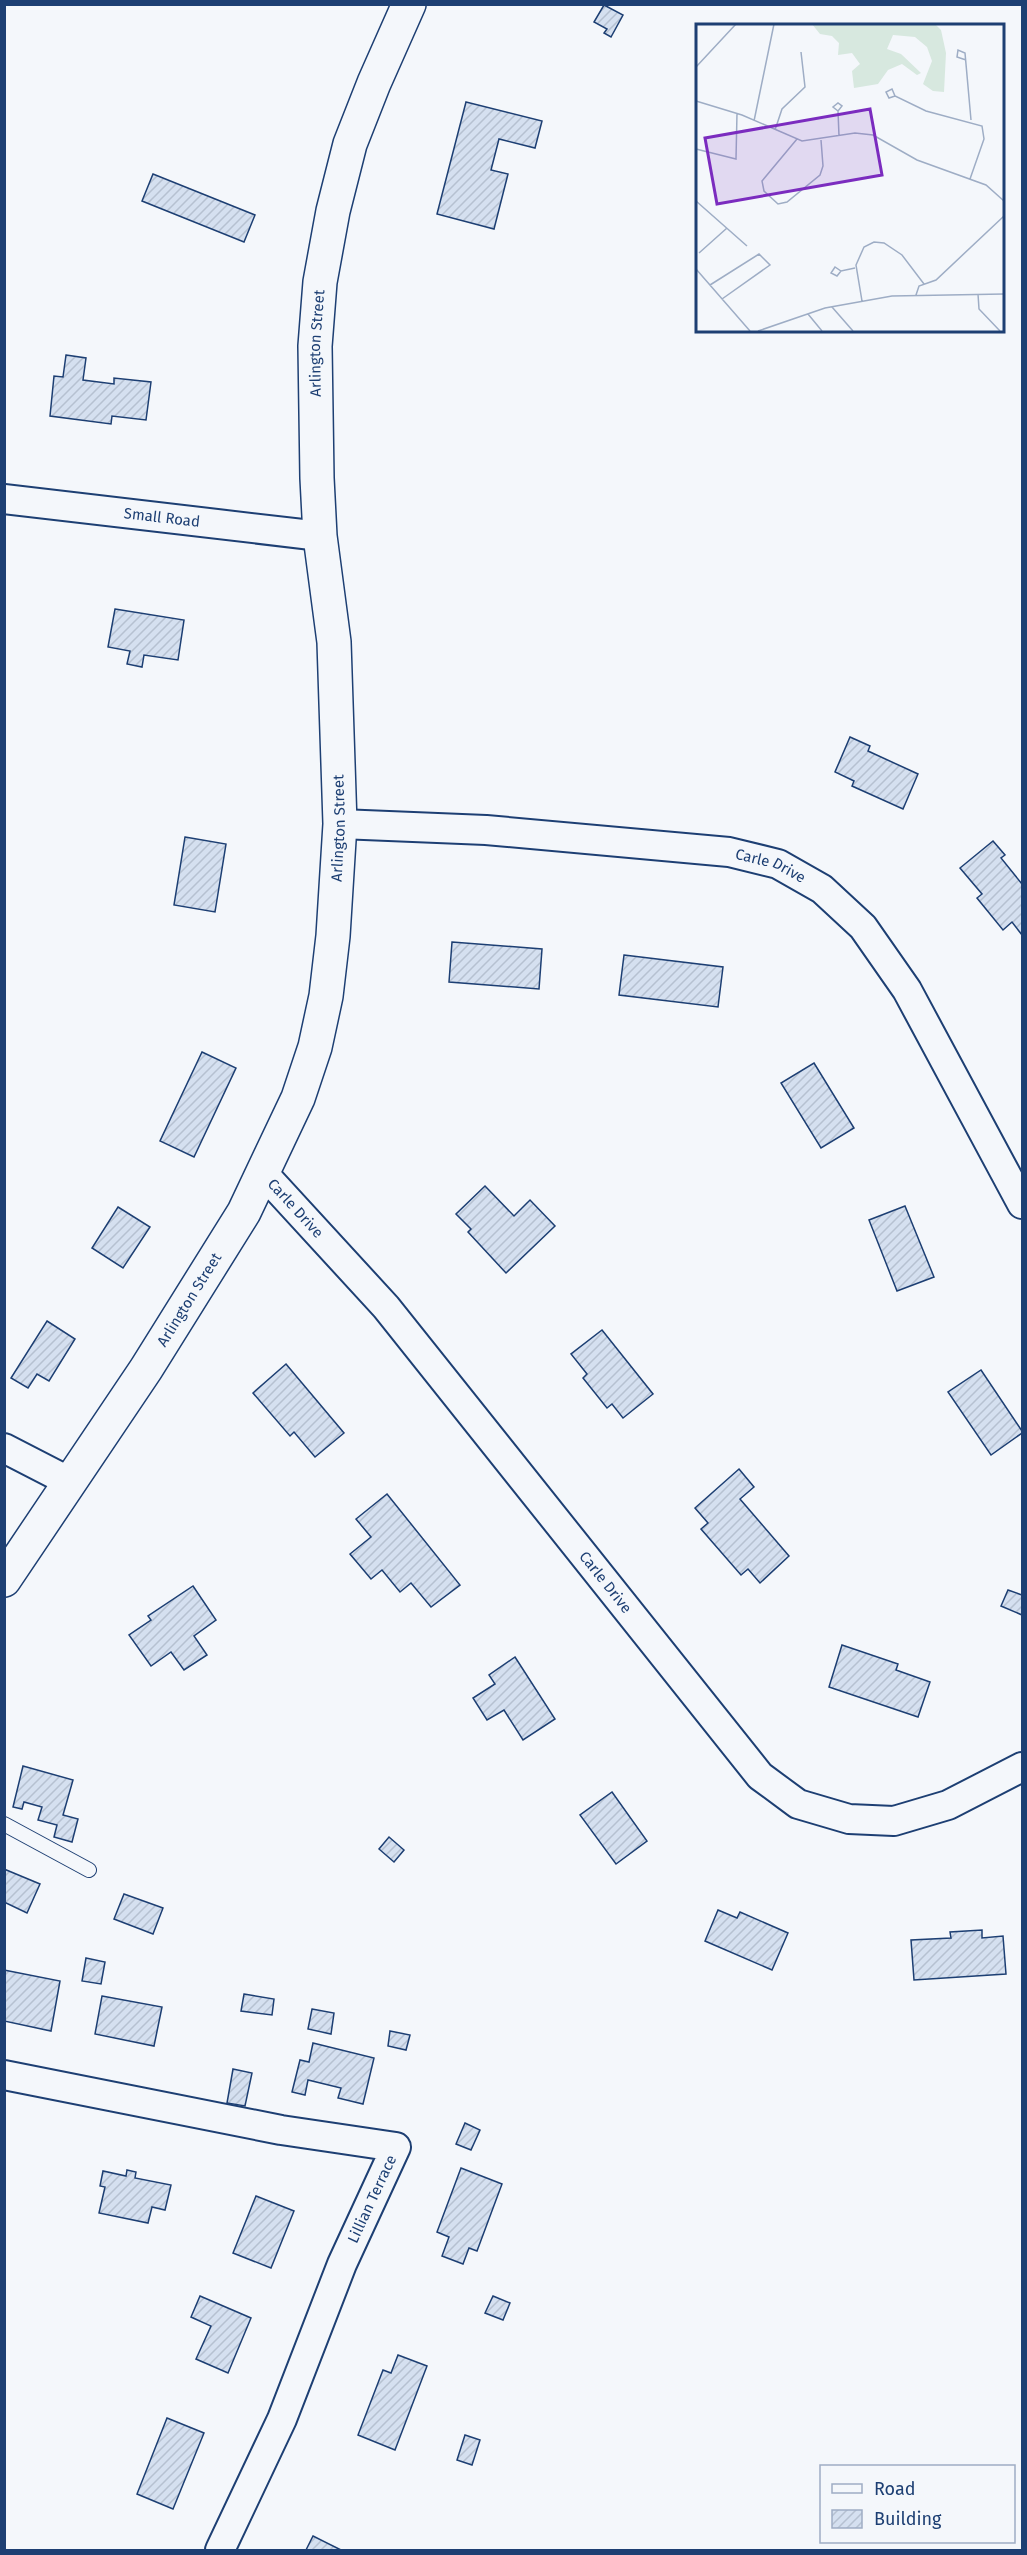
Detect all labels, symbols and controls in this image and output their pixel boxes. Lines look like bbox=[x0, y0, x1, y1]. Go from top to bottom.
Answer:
inset map bbox=[696, 24, 1003, 332]
street label: Arlington Street bbox=[306, 289, 328, 397]
street label: Small Road bbox=[123, 504, 201, 531]
street label: Arlington Street bbox=[327, 774, 349, 882]
street label: Carle Drive bbox=[734, 845, 809, 887]
street label: Carle Drive bbox=[264, 1175, 327, 1242]
street label: Arlington Street bbox=[153, 1249, 226, 1350]
street label: Carle Drive bbox=[575, 1548, 636, 1617]
street label: Lillian Terrace bbox=[344, 2152, 400, 2246]
legend bbox=[820, 2465, 1015, 2543]
text: Road bbox=[874, 2478, 916, 2500]
text: Building bbox=[874, 2508, 942, 2530]

